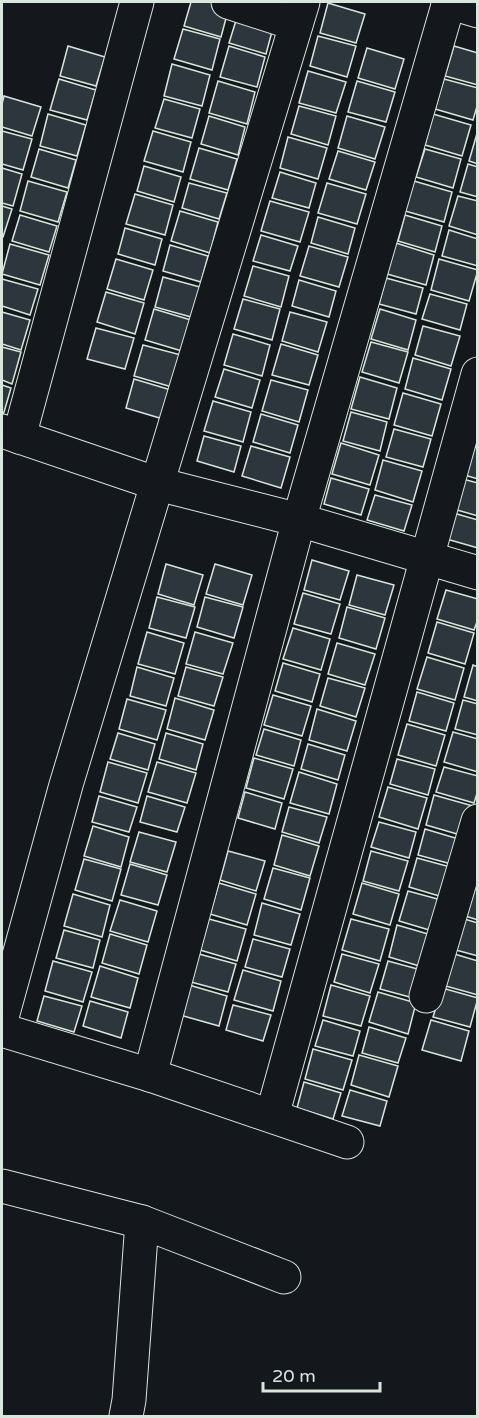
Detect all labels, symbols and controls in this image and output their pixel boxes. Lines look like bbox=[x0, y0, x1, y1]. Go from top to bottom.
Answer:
scale bar bbox=[263, 1355, 380, 1393]
text: 20 m bbox=[272, 1365, 316, 1387]

